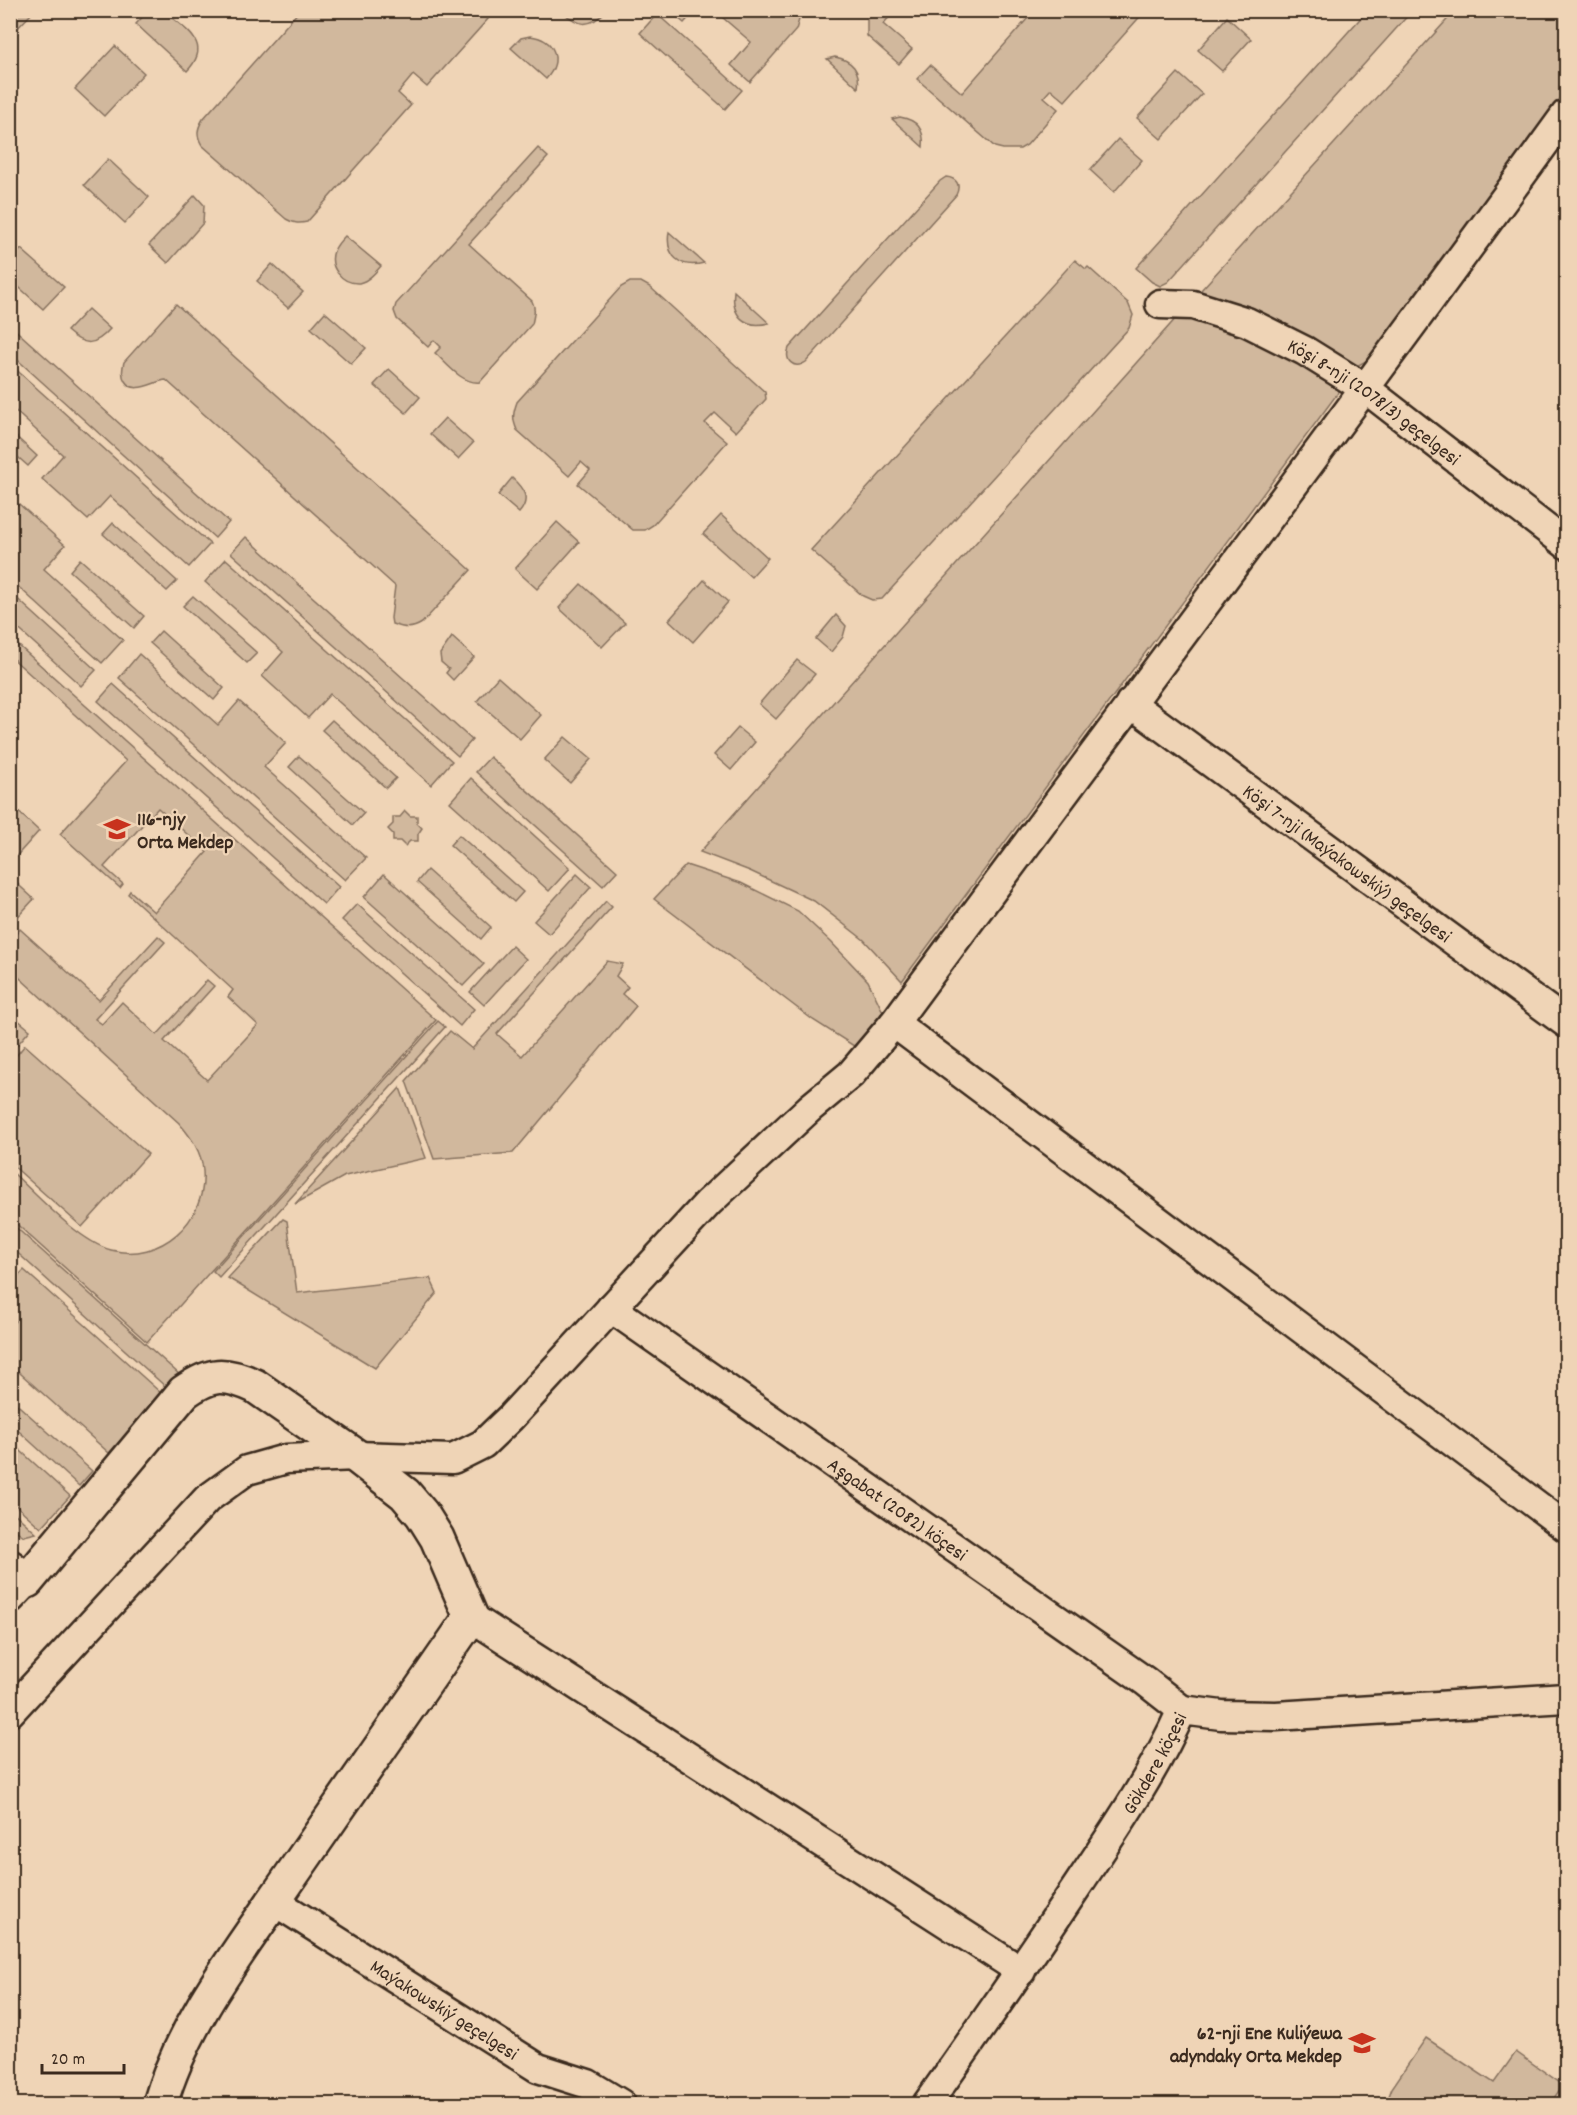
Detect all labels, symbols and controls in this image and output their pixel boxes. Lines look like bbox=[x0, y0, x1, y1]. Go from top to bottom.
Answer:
street label: Köşi 8-nji (2078/3) geçelgesi bbox=[1282, 333, 1465, 474]
street label: Köşi 7-nji (Maýakowskiý) geçelgesi bbox=[1236, 779, 1456, 951]
place label: 116-njy Orta Mekdep bbox=[137, 807, 233, 858]
school or university icon: 116-njy Orta Mekdep bbox=[102, 814, 132, 844]
street label: Aşgabat (2082) köçesi bbox=[821, 1452, 972, 1570]
street label: Gökdere köçesi bbox=[1117, 1709, 1196, 1821]
street label: Maýakowskiý geçelgesi bbox=[364, 1954, 523, 2069]
place label: 62-nji Ene Kuliýewa adyndaky Orta Mekdep bbox=[1170, 2021, 1343, 2072]
school or university icon: 62-nji Ene Kuliýewa adyndaky Orta Mekdep bbox=[1347, 2028, 1377, 2058]
scale bar bbox=[42, 2037, 124, 2075]
text: 20 m bbox=[51, 2048, 85, 2073]

